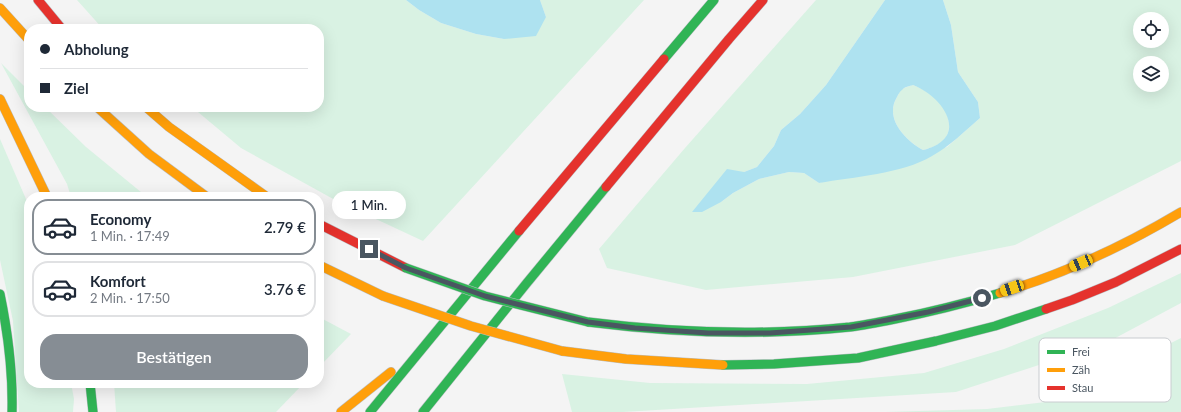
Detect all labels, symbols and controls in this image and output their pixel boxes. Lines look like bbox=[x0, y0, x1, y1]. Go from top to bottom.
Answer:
map controls bbox=[1133, 12, 1169, 92]
button: locate bbox=[1133, 12, 1169, 48]
text: Abholung bbox=[64, 40, 129, 58]
button: layers bbox=[1133, 56, 1169, 92]
text: Ziel bbox=[64, 79, 89, 97]
callout: 1 Min. bbox=[332, 191, 406, 219]
text: 1 Min. bbox=[351, 197, 387, 213]
icon: car bbox=[42, 209, 78, 245]
text: Economy bbox=[90, 210, 151, 228]
text: 2.79 € bbox=[264, 218, 306, 236]
text: 1 Min. · 17:49 bbox=[90, 228, 170, 244]
route end bbox=[360, 240, 378, 258]
car bbox=[1068, 253, 1094, 273]
icon: car bbox=[42, 271, 78, 307]
text: Komfort bbox=[90, 272, 146, 290]
car bbox=[999, 278, 1025, 298]
text: 3.76 € bbox=[264, 280, 306, 298]
route start bbox=[973, 289, 991, 307]
text: 2 Min. · 17:50 bbox=[90, 290, 170, 306]
button: Bestätigen bbox=[40, 334, 308, 380]
legend bbox=[1039, 338, 1171, 402]
text: Frei bbox=[1072, 345, 1090, 358]
text: Zäh bbox=[1072, 363, 1090, 376]
text: Stau bbox=[1072, 381, 1093, 394]

